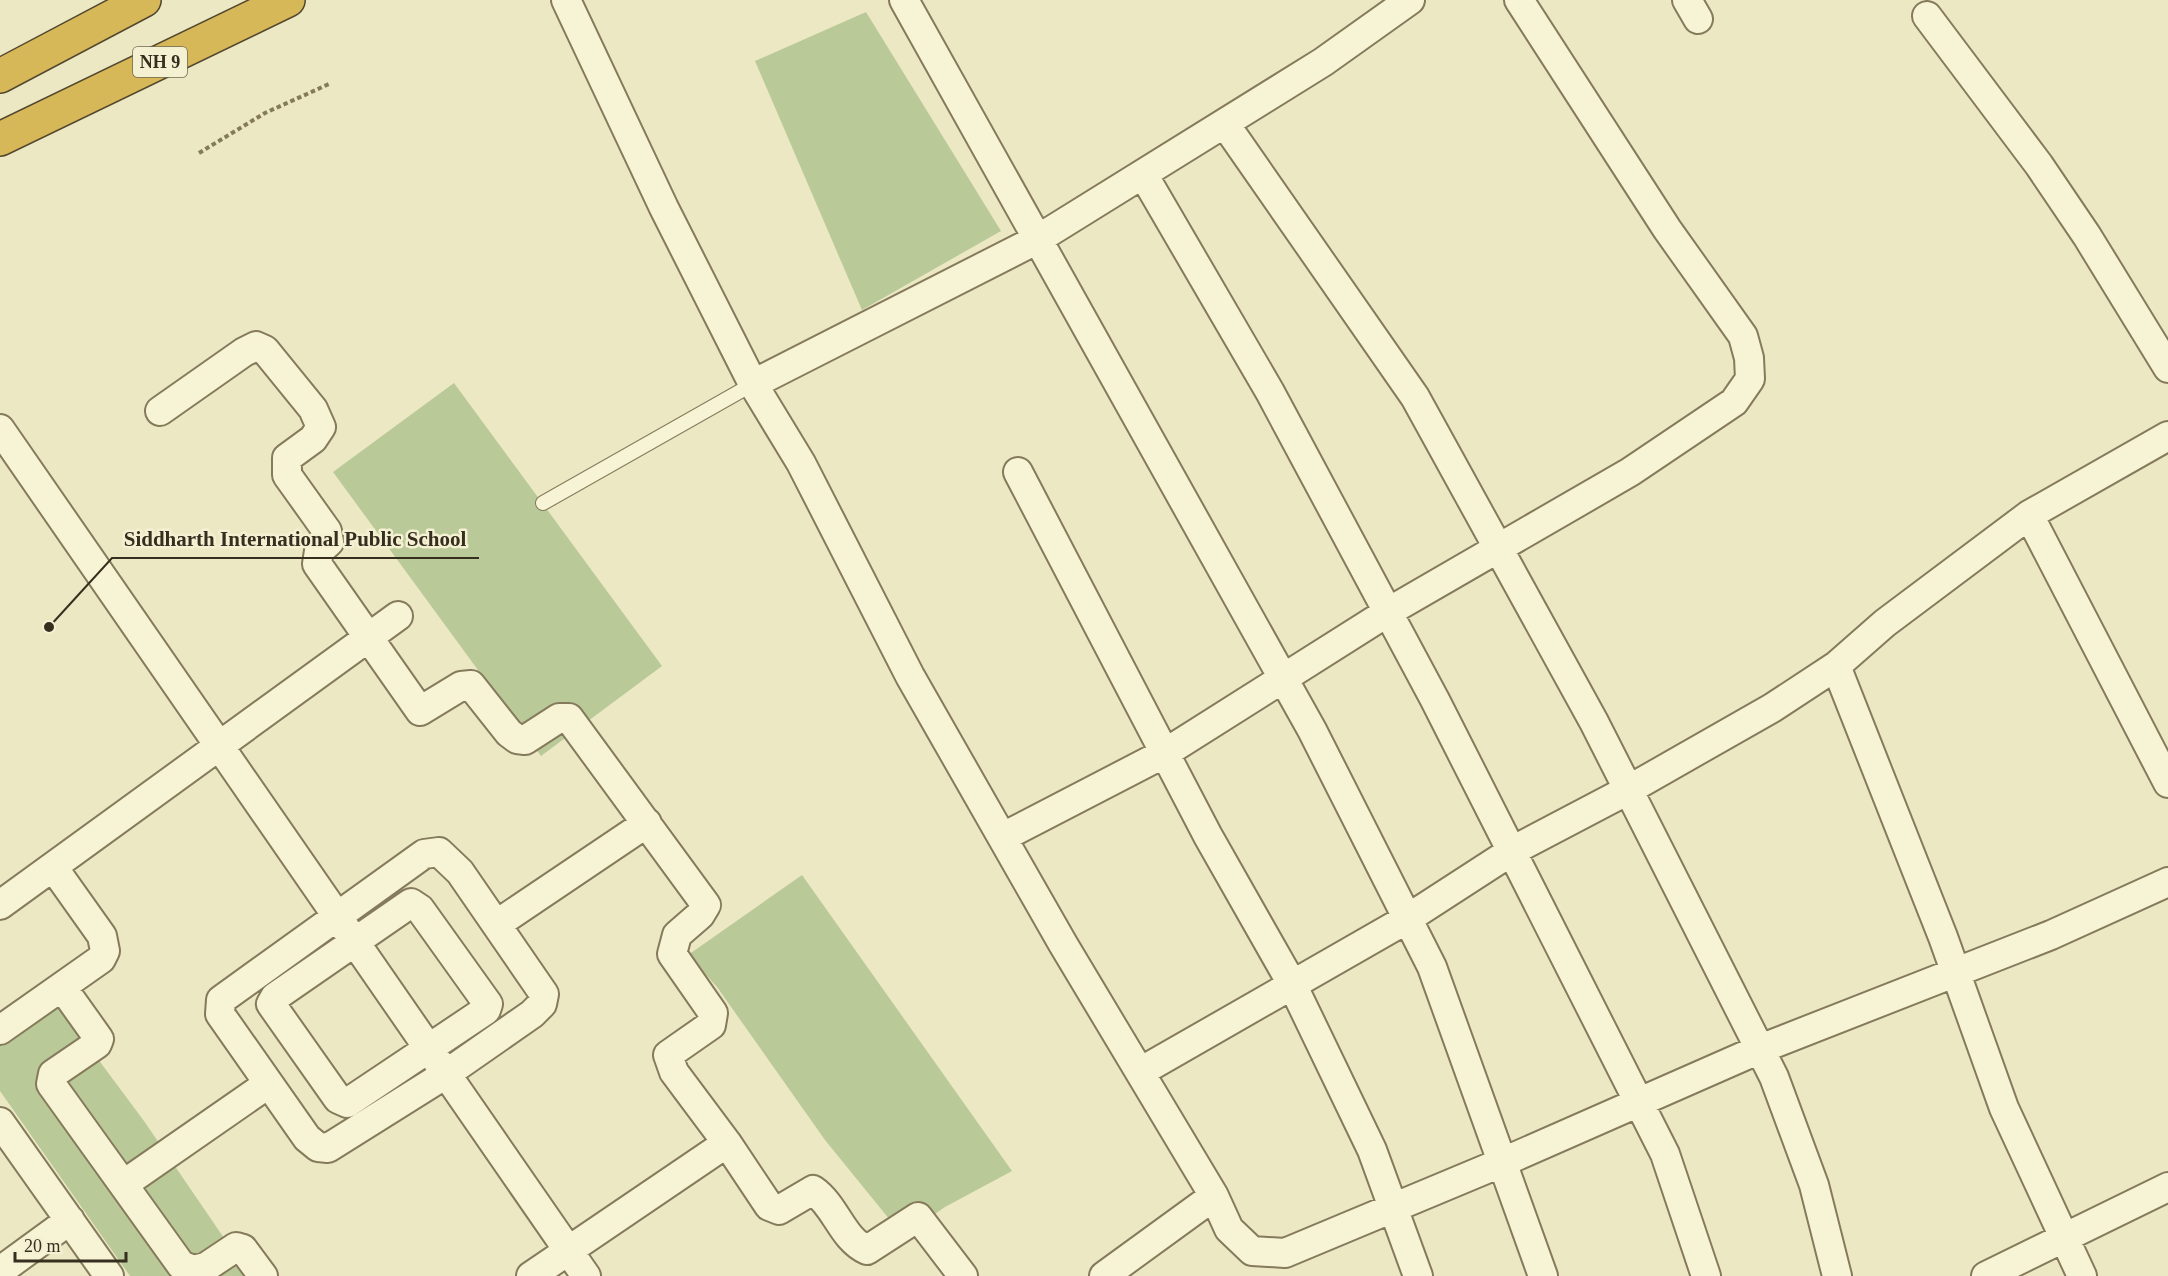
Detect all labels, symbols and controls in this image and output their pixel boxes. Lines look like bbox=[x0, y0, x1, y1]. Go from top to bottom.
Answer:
road number: NH 9 bbox=[133, 47, 187, 77]
callout: Siddharth International Public School bbox=[112, 519, 479, 558]
text: Siddharth International Public School bbox=[124, 527, 466, 551]
scale bar bbox=[15, 1225, 126, 1263]
text: 20 m bbox=[24, 1236, 61, 1256]

